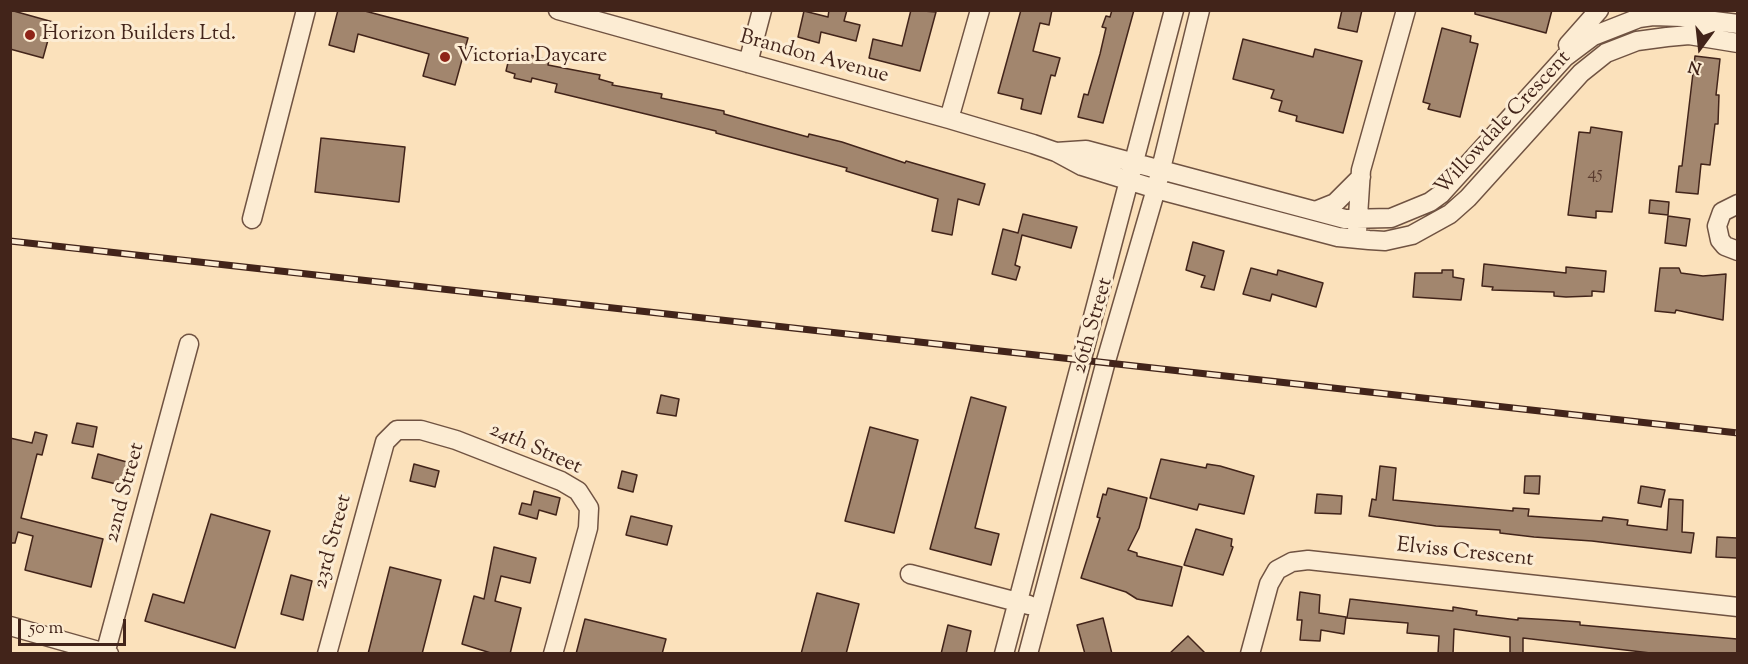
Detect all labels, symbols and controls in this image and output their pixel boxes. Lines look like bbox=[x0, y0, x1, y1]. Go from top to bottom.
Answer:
north arrow bbox=[1670, 18, 1730, 78]
place label: Horizon Builders Ltd. bbox=[42, 22, 236, 48]
street label: Brandon Avenue bbox=[737, 26, 891, 90]
marker: Horizon Builders Ltd. bbox=[23, 28, 37, 42]
place label: Victoria Daycare bbox=[457, 44, 607, 70]
street label: Willowdale Crescent bbox=[1431, 47, 1577, 201]
marker: Victoria Daycare bbox=[438, 50, 452, 64]
text: N bbox=[1686, 53, 1704, 79]
house number: 45 bbox=[1587, 164, 1603, 186]
street label: 26th Street bbox=[1068, 275, 1120, 377]
street label: 24th Street bbox=[485, 418, 585, 482]
street label: 22nd Street bbox=[101, 440, 151, 546]
street label: 23rd Street bbox=[309, 492, 359, 592]
street label: Elviss Crescent bbox=[1395, 534, 1535, 574]
scale bar bbox=[21, 607, 129, 645]
text: 50 m bbox=[29, 616, 63, 642]

